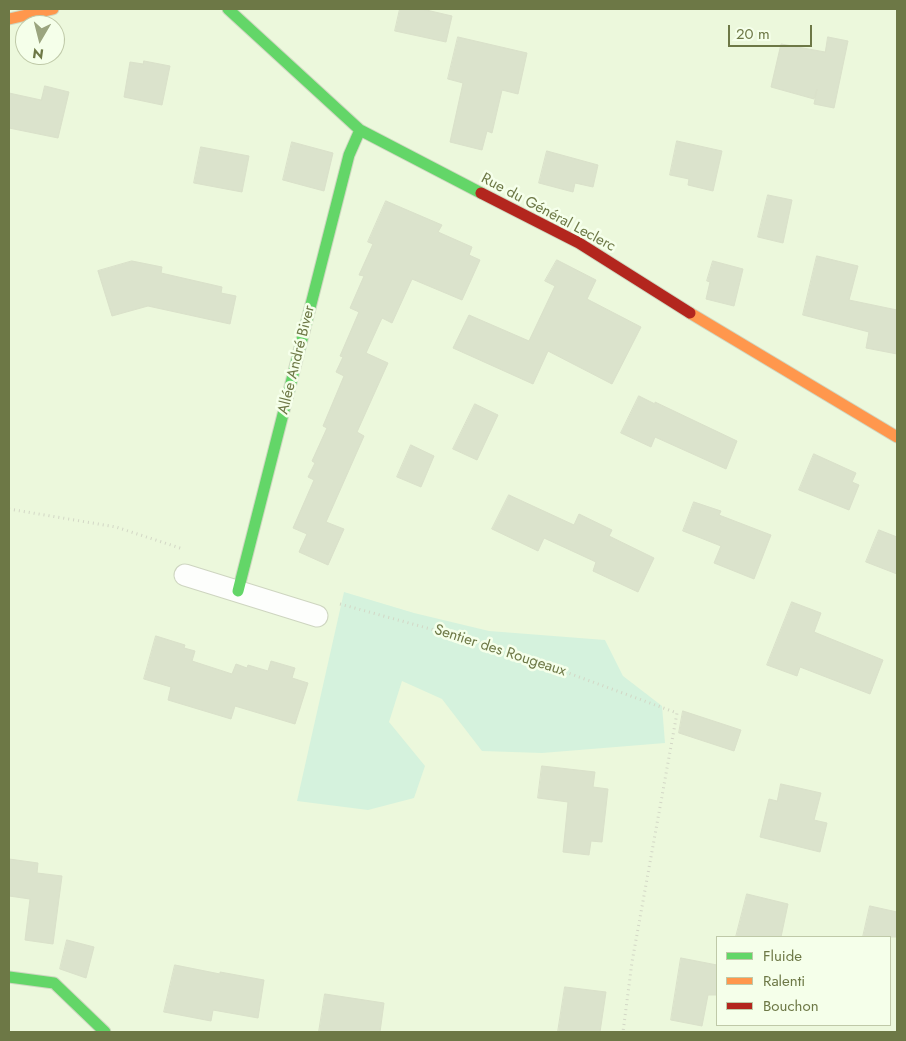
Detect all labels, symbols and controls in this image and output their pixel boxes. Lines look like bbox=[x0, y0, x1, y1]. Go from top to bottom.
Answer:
north arrow bbox=[15, 15, 65, 65]
scale bar bbox=[731, 15, 815, 47]
text: 20 m bbox=[736, 23, 770, 45]
text: N bbox=[31, 43, 45, 65]
street label: Rue du Général Leclerc bbox=[478, 170, 618, 256]
street label: Allée André Biver bbox=[275, 304, 319, 416]
street label: Sentier des Rougeaux bbox=[432, 621, 568, 681]
legend bbox=[716, 936, 891, 1026]
text: Fluide bbox=[763, 945, 802, 967]
text: Ralenti bbox=[763, 970, 805, 992]
text: Bouchon bbox=[763, 995, 819, 1017]

